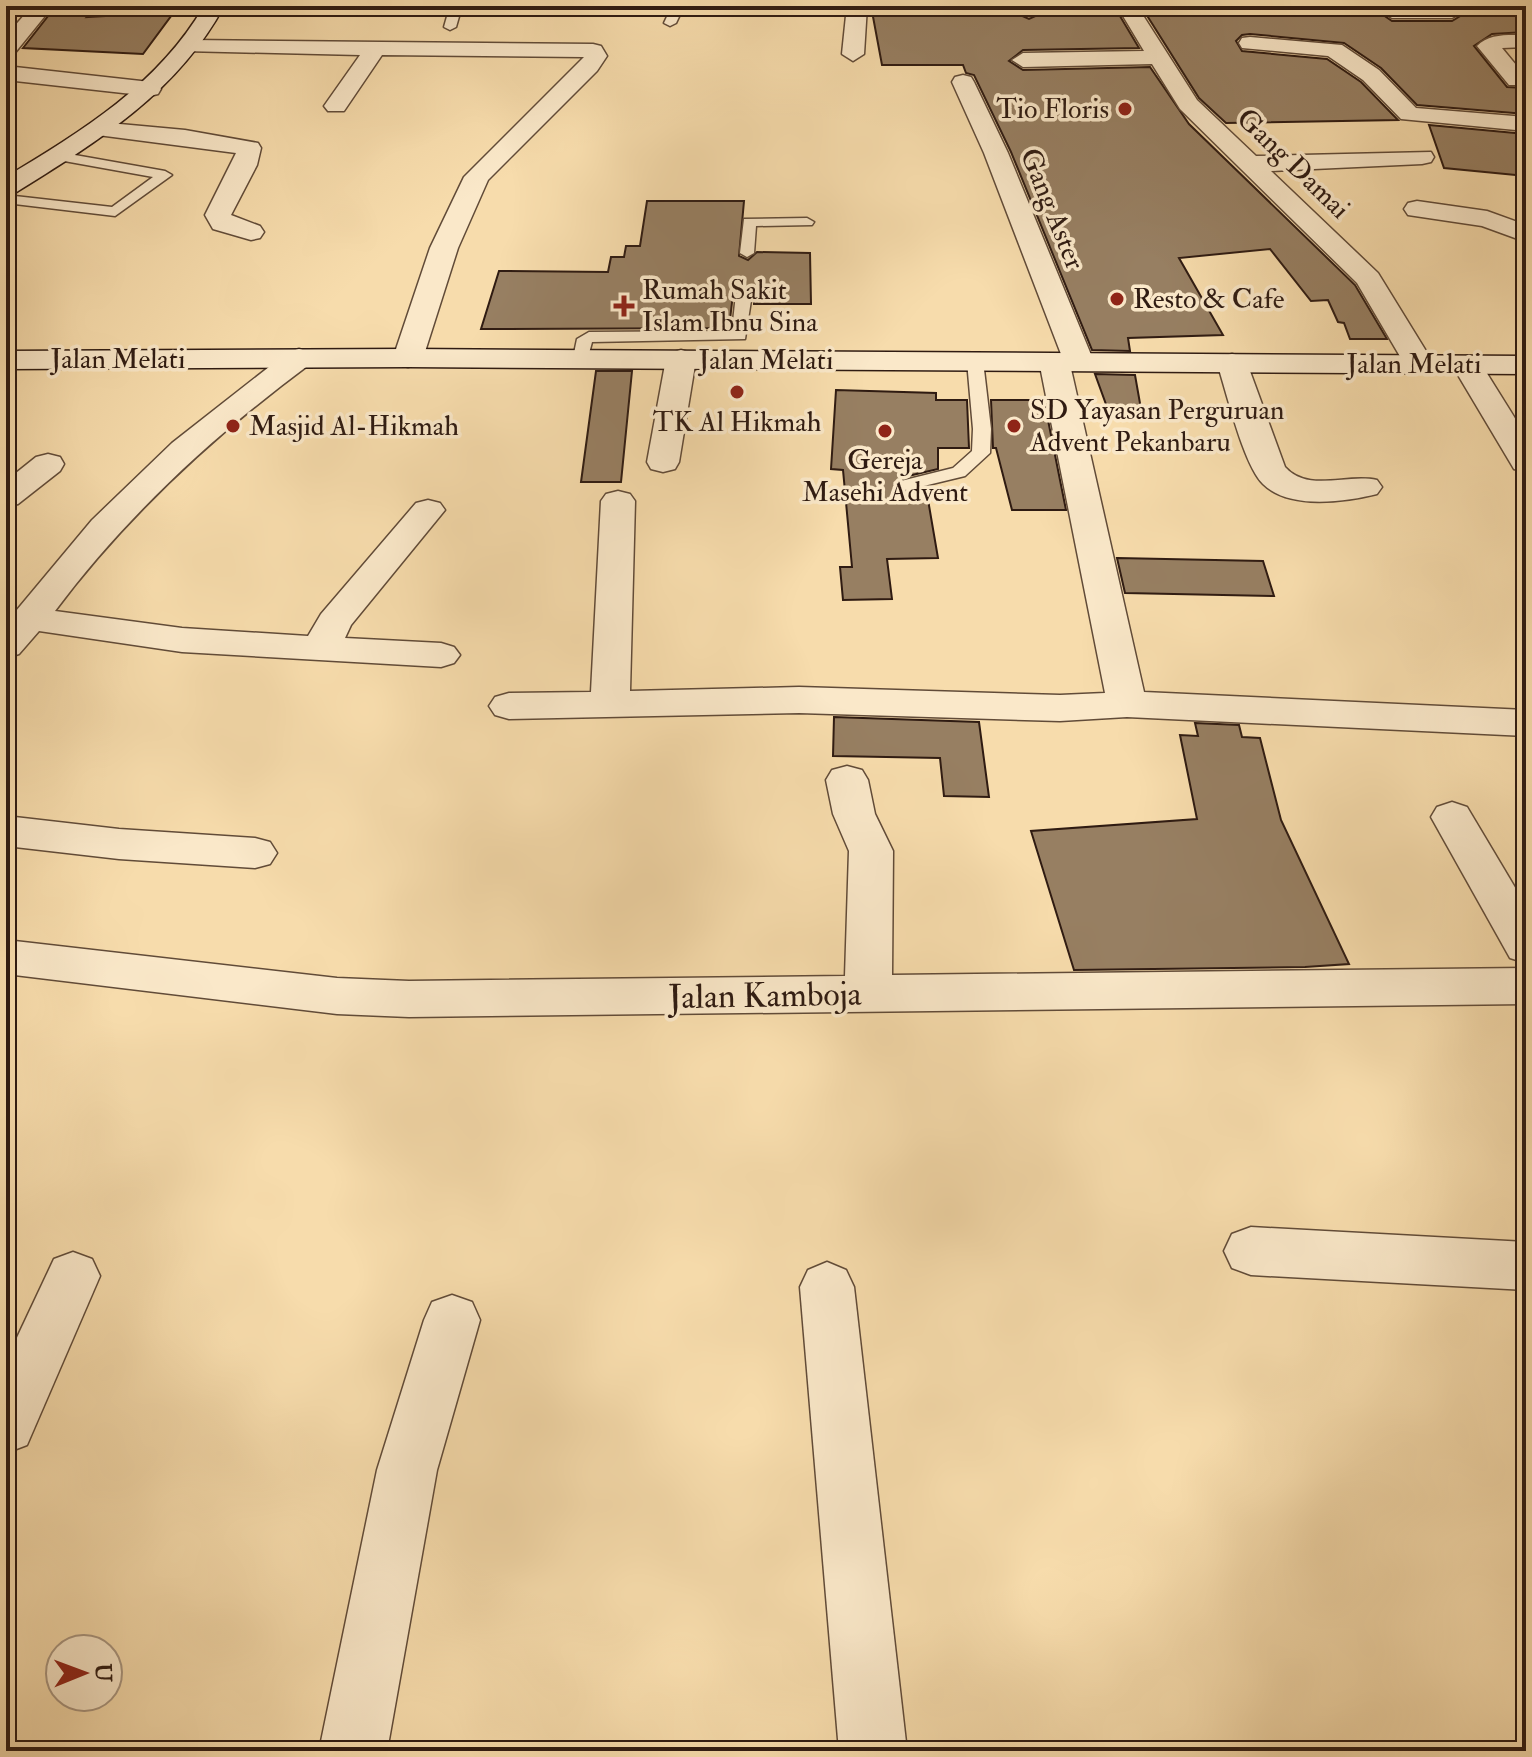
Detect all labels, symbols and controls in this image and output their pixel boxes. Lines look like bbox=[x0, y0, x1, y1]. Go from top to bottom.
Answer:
place label: Tio Floris bbox=[996, 92, 1109, 127]
marker: Tio Floris bbox=[1116, 100, 1134, 118]
street label: Gang Damai bbox=[1229, 101, 1357, 227]
street label: Gang Aster bbox=[1012, 143, 1092, 275]
place label: Rumah Sakit Islam Ibnu Sina bbox=[642, 273, 818, 340]
place label: Resto & Cafe bbox=[1133, 282, 1285, 317]
marker: Resto & Cafe bbox=[1108, 290, 1126, 308]
marker: Rumah Sakit Islam Ibnu Sina bbox=[613, 295, 635, 317]
street label: Jalan Melati bbox=[50, 342, 185, 377]
street label: Jalan Melati bbox=[698, 343, 833, 378]
street label: Jalan Melati bbox=[1346, 347, 1481, 382]
marker: TK Al Hikmah bbox=[728, 383, 746, 401]
place label: SD Yayasan Perguruan Advent Pekanbaru bbox=[1029, 393, 1284, 460]
place label: TK Al Hikmah bbox=[653, 405, 822, 440]
place label: Masjid Al-Hikmah bbox=[249, 409, 459, 444]
marker: Masjid Al-Hikmah bbox=[224, 417, 242, 435]
marker: SD Yayasan Perguruan Advent Pekanbaru bbox=[1005, 417, 1023, 435]
marker: Gereja Masehi Advent bbox=[876, 422, 894, 440]
place label: Gereja Masehi Advent bbox=[802, 443, 968, 510]
street label: Jalan Kamboja bbox=[667, 973, 863, 1019]
north arrow bbox=[44, 1633, 124, 1713]
text: U bbox=[89, 1663, 117, 1683]

